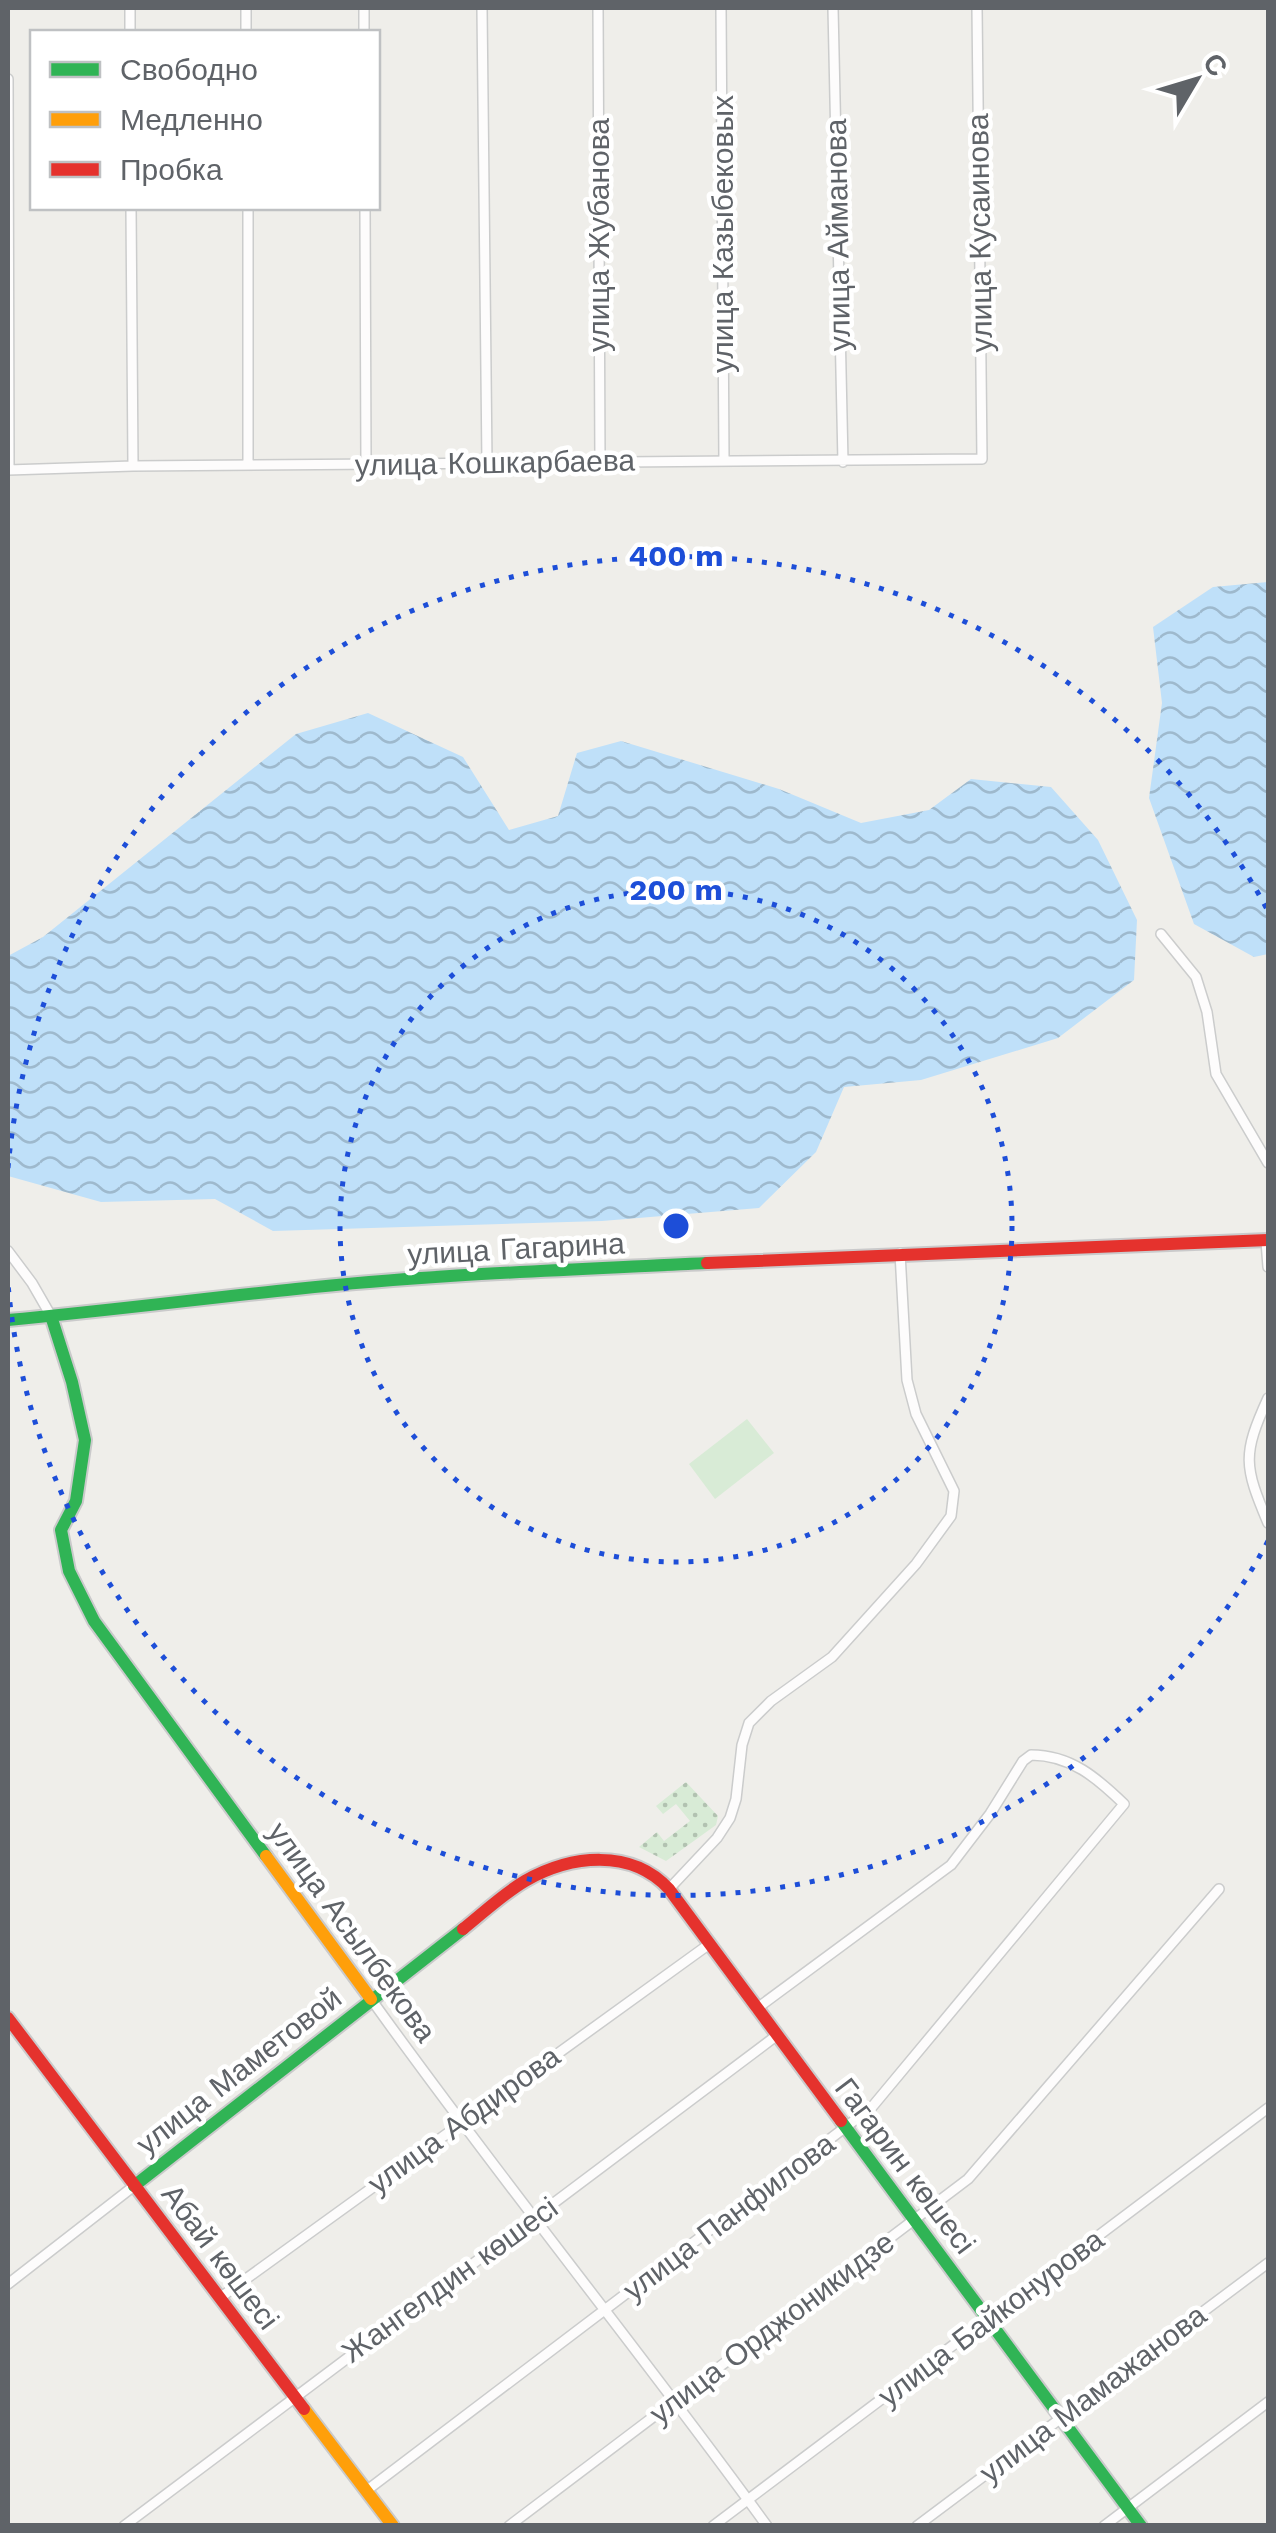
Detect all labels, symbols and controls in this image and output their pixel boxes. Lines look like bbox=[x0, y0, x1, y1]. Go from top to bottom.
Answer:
legend bbox=[30, 30, 380, 210]
north arrow bbox=[1146, 30, 1246, 130]
text: С bbox=[1196, 47, 1235, 83]
text: Свободно bbox=[120, 52, 258, 87]
street label: улица Казыбековых bbox=[705, 95, 740, 373]
text: Медленно bbox=[120, 102, 263, 137]
street label: улица Кусаинова bbox=[960, 113, 999, 353]
street label: улица Жубанова bbox=[581, 118, 616, 352]
street label: улица Айманова bbox=[818, 118, 857, 351]
text: Пробка bbox=[120, 152, 223, 187]
street label: улица Кошкарбаева bbox=[355, 443, 636, 482]
text: 400 m bbox=[629, 538, 723, 573]
text: 200 m bbox=[629, 872, 723, 907]
centre of rings bbox=[658, 1208, 694, 1244]
street label: улица Гагарина bbox=[406, 1225, 626, 1272]
street label: улица Асылбекова bbox=[261, 1815, 444, 2049]
street label: улица Маметовой bbox=[129, 1980, 348, 2161]
street label: улица Абдирова bbox=[361, 2038, 567, 2201]
street label: Гагарин көшесі bbox=[828, 2071, 983, 2260]
street label: улица Панфилова bbox=[616, 2125, 842, 2308]
street label: Абай көшесі bbox=[155, 2177, 286, 2336]
street label: Жангелдин көшесі bbox=[335, 2190, 564, 2370]
street label: улица Байконурова bbox=[871, 2221, 1110, 2414]
street label: улица Орджоникидзе bbox=[643, 2224, 901, 2431]
street label: улица Мамажанова bbox=[973, 2297, 1213, 2490]

